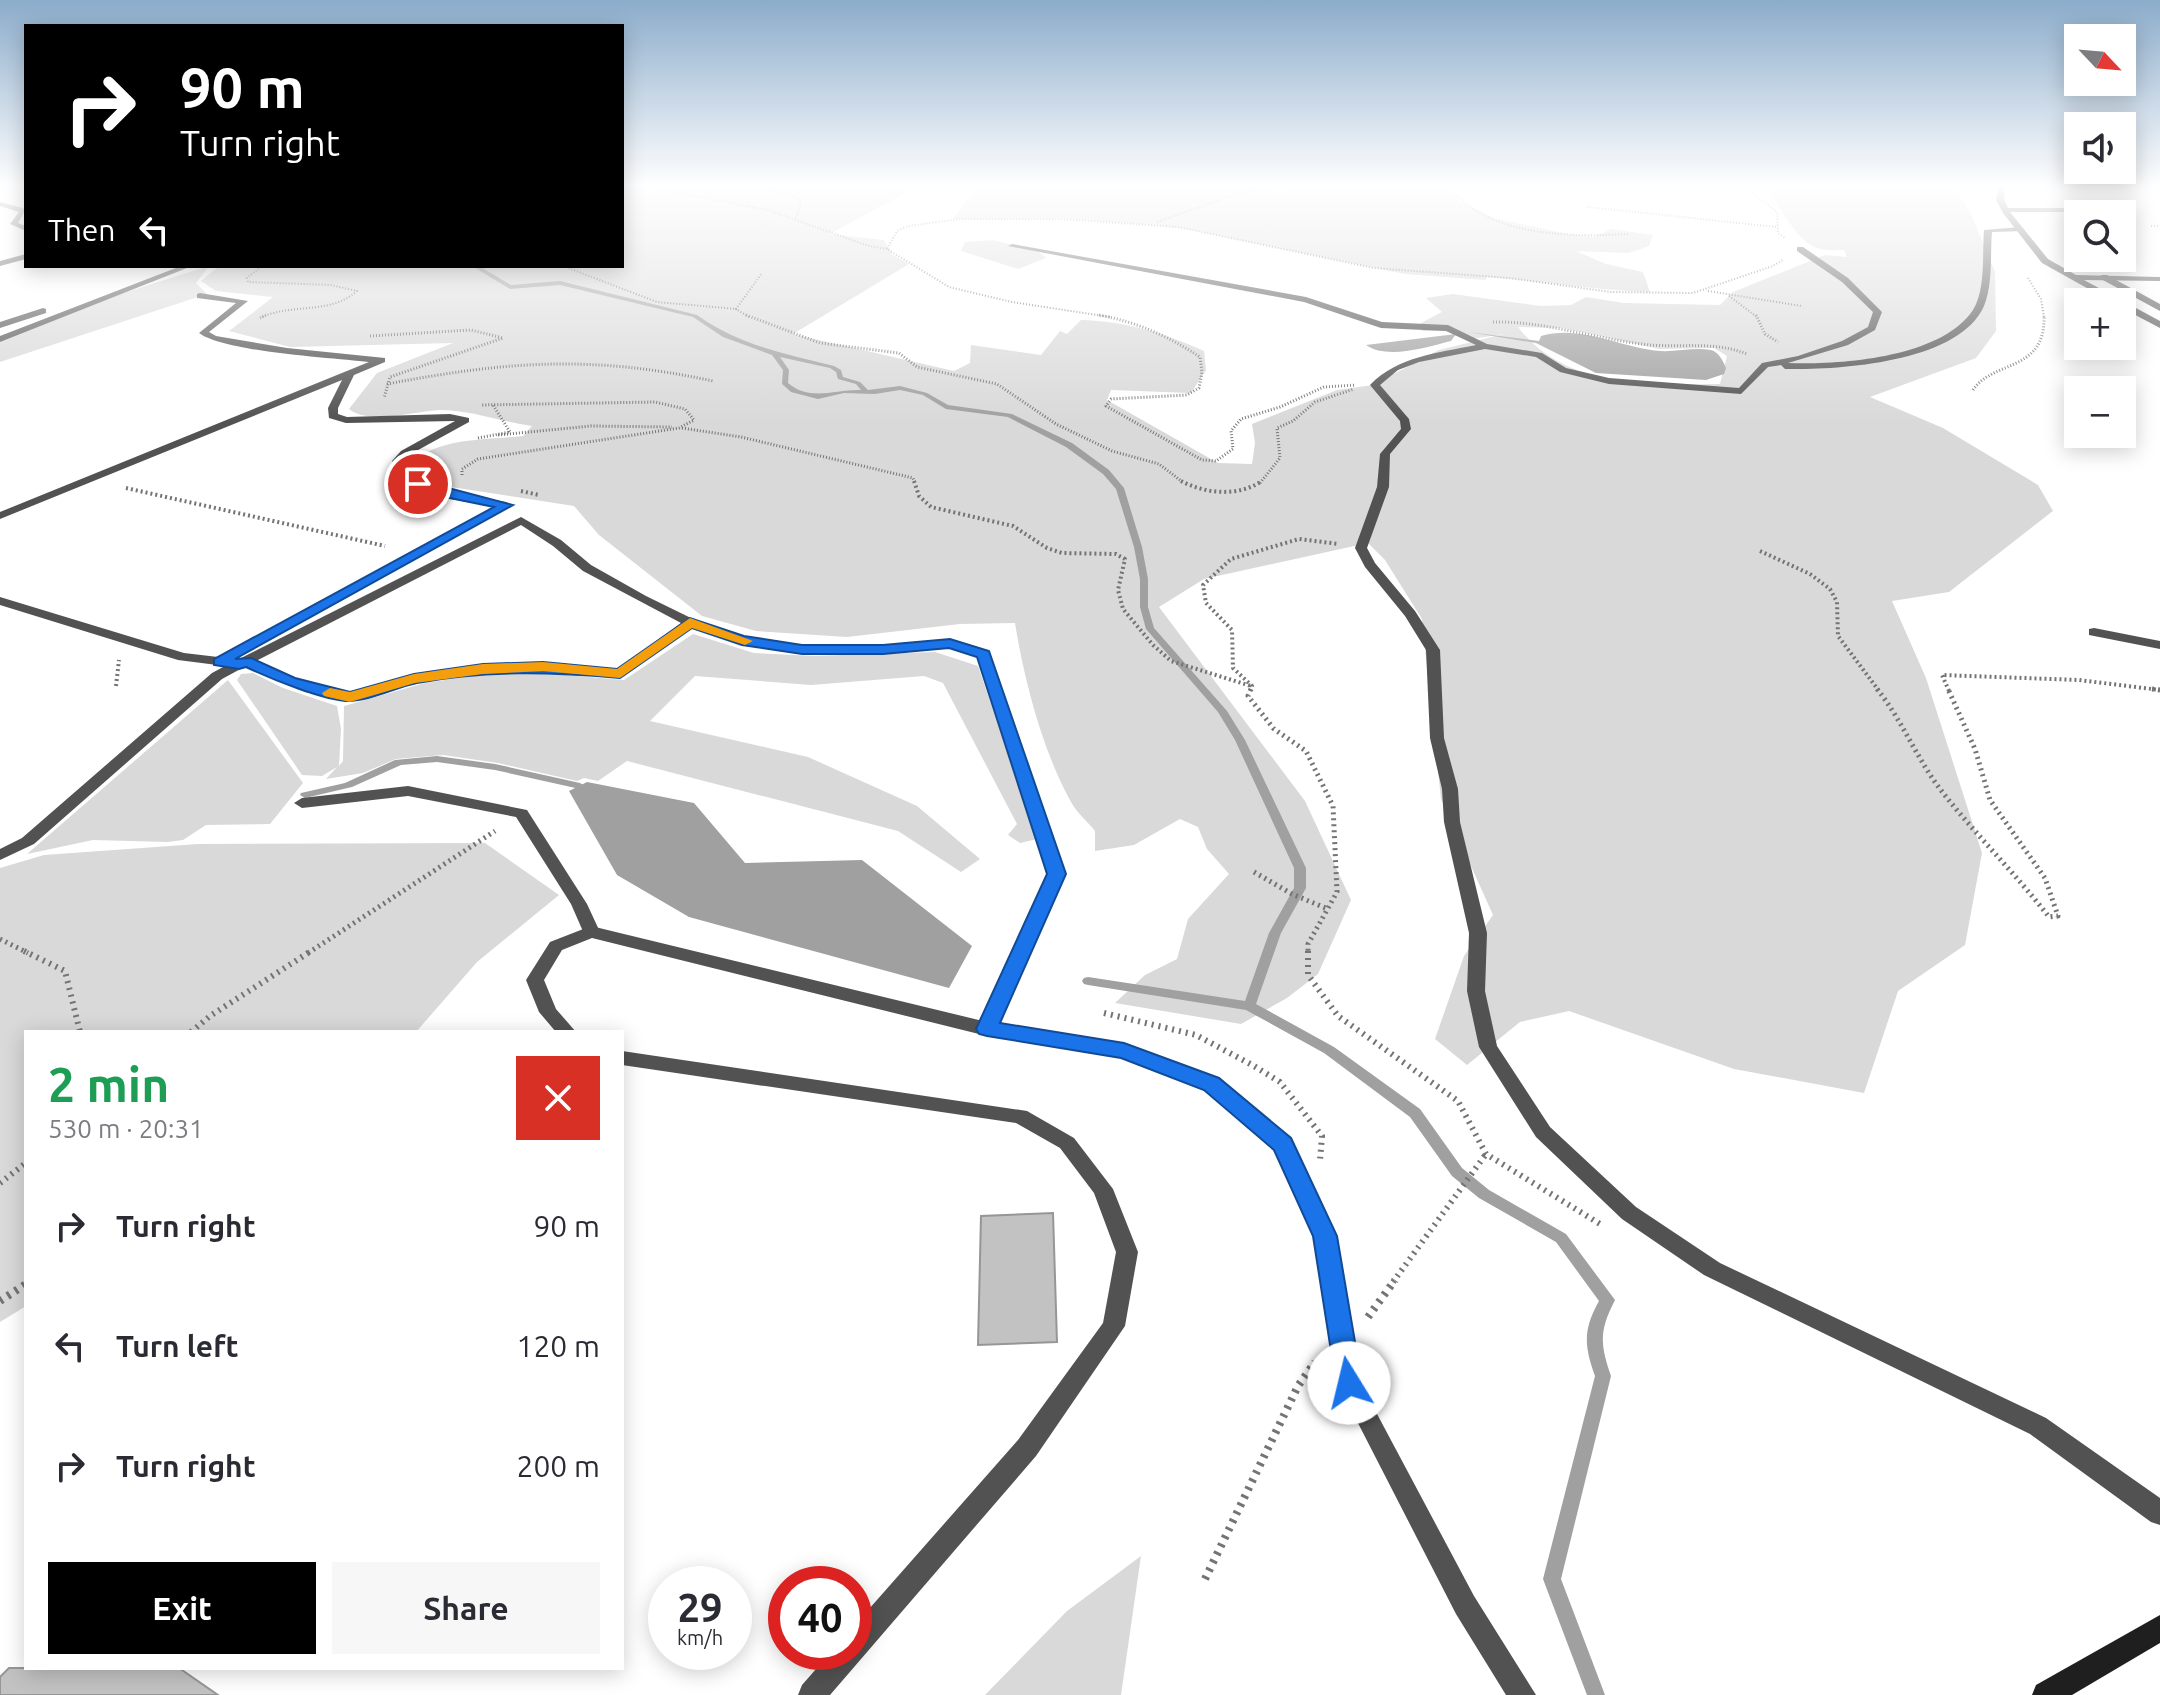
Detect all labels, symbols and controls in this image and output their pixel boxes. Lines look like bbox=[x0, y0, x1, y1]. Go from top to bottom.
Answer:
north arrow bbox=[2064, 24, 2136, 96]
map controls bbox=[2064, 24, 2136, 448]
icon: right bbox=[48, 56, 152, 160]
text: 90 m bbox=[180, 56, 305, 119]
button: sound bbox=[2064, 112, 2136, 184]
text: Turn right bbox=[180, 122, 340, 163]
button: search bbox=[2064, 200, 2136, 272]
icon: left bbox=[132, 208, 176, 252]
text: Then bbox=[48, 213, 116, 247]
button: + bbox=[2064, 288, 2136, 360]
button: − bbox=[2064, 376, 2136, 448]
pin bbox=[384, 450, 452, 518]
icon: arrive bbox=[396, 462, 440, 506]
button: close bbox=[516, 1056, 600, 1140]
text: 2 min bbox=[48, 1057, 169, 1111]
text: 530 m · 20:31 bbox=[48, 1114, 204, 1143]
icon: right bbox=[48, 1204, 92, 1248]
text: Turn right bbox=[116, 1209, 256, 1243]
text: 90 m bbox=[533, 1209, 600, 1243]
icon: left bbox=[48, 1324, 92, 1368]
text: Turn left bbox=[116, 1329, 238, 1363]
text: 120 m bbox=[516, 1329, 600, 1363]
position arrow bbox=[1307, 1341, 1391, 1425]
icon: right bbox=[48, 1444, 92, 1488]
text: Turn right bbox=[116, 1449, 256, 1483]
text: 200 m bbox=[516, 1449, 600, 1483]
button: Exit bbox=[48, 1562, 316, 1654]
button: Share bbox=[332, 1562, 600, 1654]
speed limit sign: 40 bbox=[768, 1566, 872, 1670]
text: 29 bbox=[677, 1585, 723, 1630]
text: km/h bbox=[677, 1626, 723, 1649]

